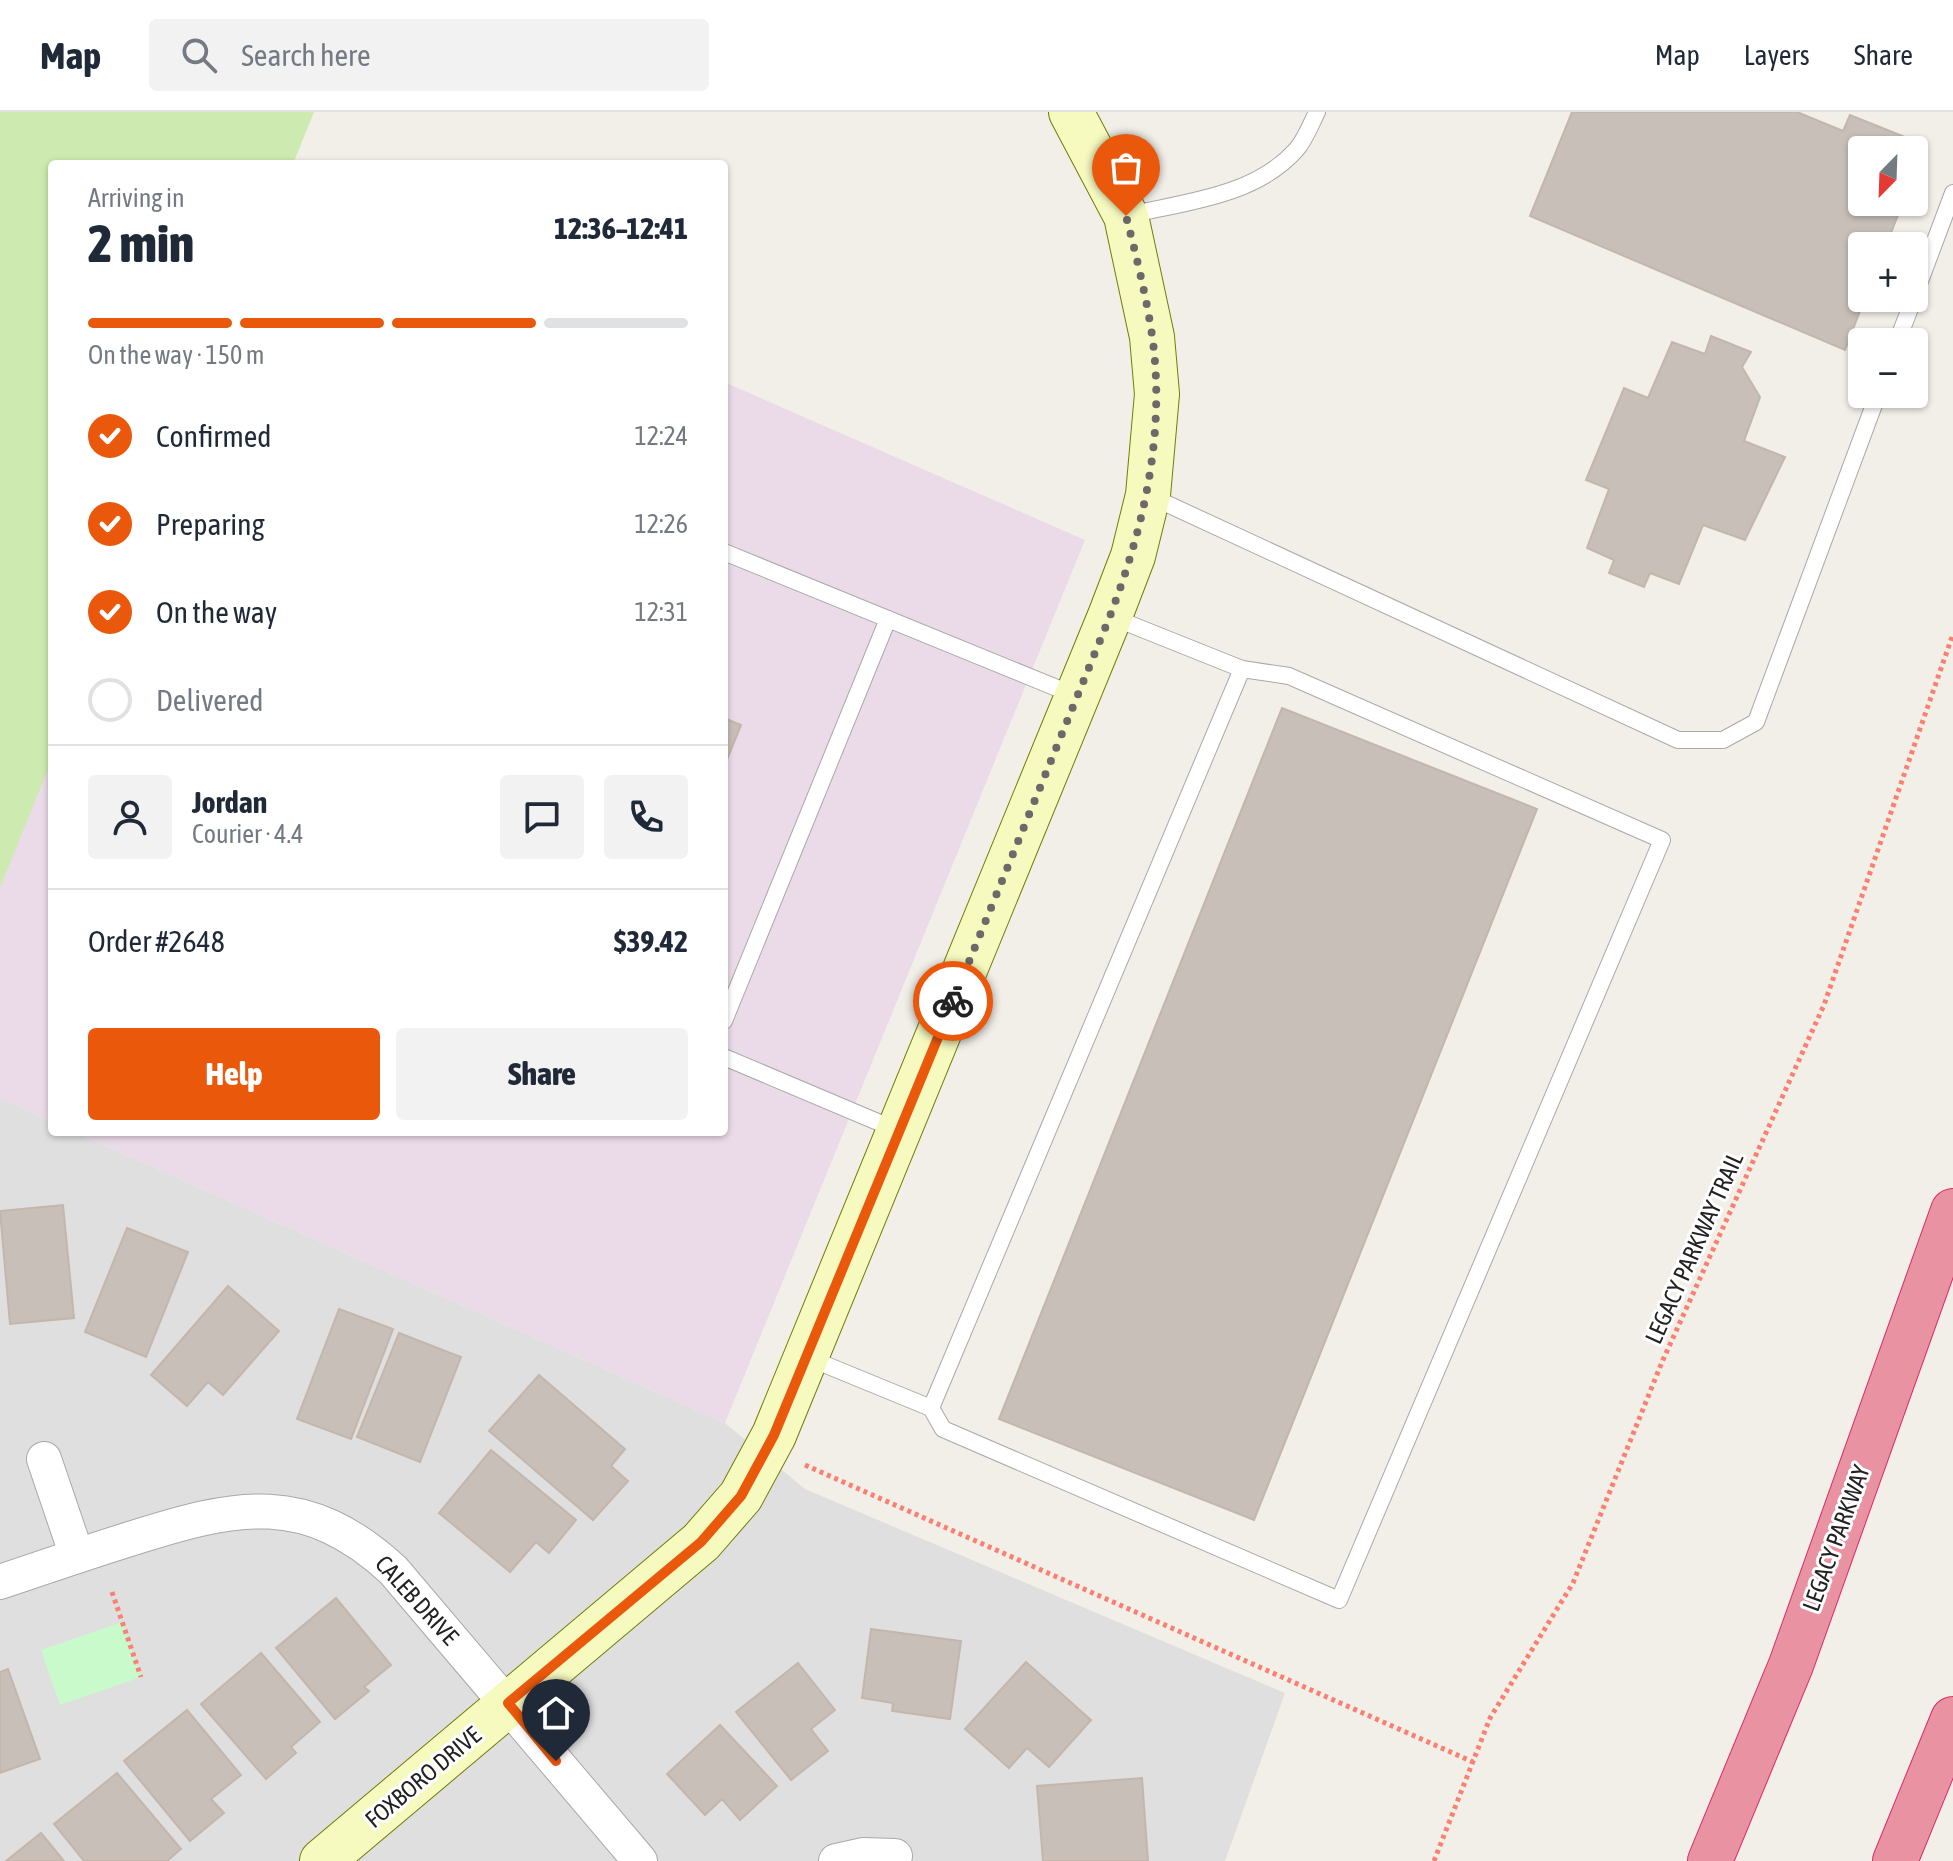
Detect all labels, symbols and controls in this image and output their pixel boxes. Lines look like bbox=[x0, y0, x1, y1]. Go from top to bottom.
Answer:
search box bbox=[149, 19, 709, 91]
icon: search bbox=[177, 33, 221, 77]
text: Map bbox=[40, 34, 101, 77]
text: Search here bbox=[241, 38, 371, 72]
text: Map bbox=[1655, 39, 1700, 71]
text: Layers bbox=[1744, 39, 1810, 71]
text: Share bbox=[1854, 39, 1913, 71]
pin bbox=[1092, 134, 1160, 216]
north arrow bbox=[1848, 136, 1928, 216]
map controls bbox=[1848, 136, 1928, 408]
icon: bag bbox=[1104, 146, 1148, 190]
text: Arriving in bbox=[88, 183, 185, 213]
text: 12:36–12:41 bbox=[554, 211, 688, 245]
text: 2 min bbox=[88, 213, 194, 273]
button: + bbox=[1848, 232, 1928, 312]
button: − bbox=[1848, 328, 1928, 408]
text: On the way · 150 m bbox=[88, 340, 265, 370]
icon: check bbox=[88, 414, 132, 458]
text: Confirmed bbox=[156, 419, 271, 453]
text: 12:24 bbox=[634, 421, 688, 451]
icon: check bbox=[88, 502, 132, 546]
text: Preparing bbox=[156, 507, 265, 541]
text: 12:26 bbox=[634, 509, 688, 539]
icon: check bbox=[88, 590, 132, 634]
text: On the way bbox=[156, 595, 277, 629]
text: 12:31 bbox=[634, 597, 688, 627]
text: Delivered bbox=[156, 683, 264, 717]
button: person bbox=[88, 775, 172, 859]
button: chat bbox=[500, 775, 584, 859]
button: phone bbox=[604, 775, 688, 859]
text: Jordan bbox=[192, 785, 267, 819]
text: Courier · 4.4 bbox=[192, 819, 303, 849]
text: Order #2648 bbox=[88, 924, 225, 958]
text: $39.42 bbox=[614, 924, 688, 958]
courier bbox=[913, 961, 993, 1041]
icon: bike bbox=[931, 979, 975, 1023]
button: Help bbox=[88, 1028, 380, 1120]
button: Share bbox=[396, 1028, 688, 1120]
street label: LEGACY PARKWAY TRAIL bbox=[1640, 1148, 1749, 1348]
street label: LEGACY PARKWAY bbox=[1797, 1461, 1875, 1615]
street label: CALEB DRIVE bbox=[370, 1550, 464, 1650]
pin bbox=[522, 1679, 590, 1761]
icon: home bbox=[534, 1691, 578, 1735]
street label: FOXBORO DRIVE bbox=[360, 1721, 486, 1833]

